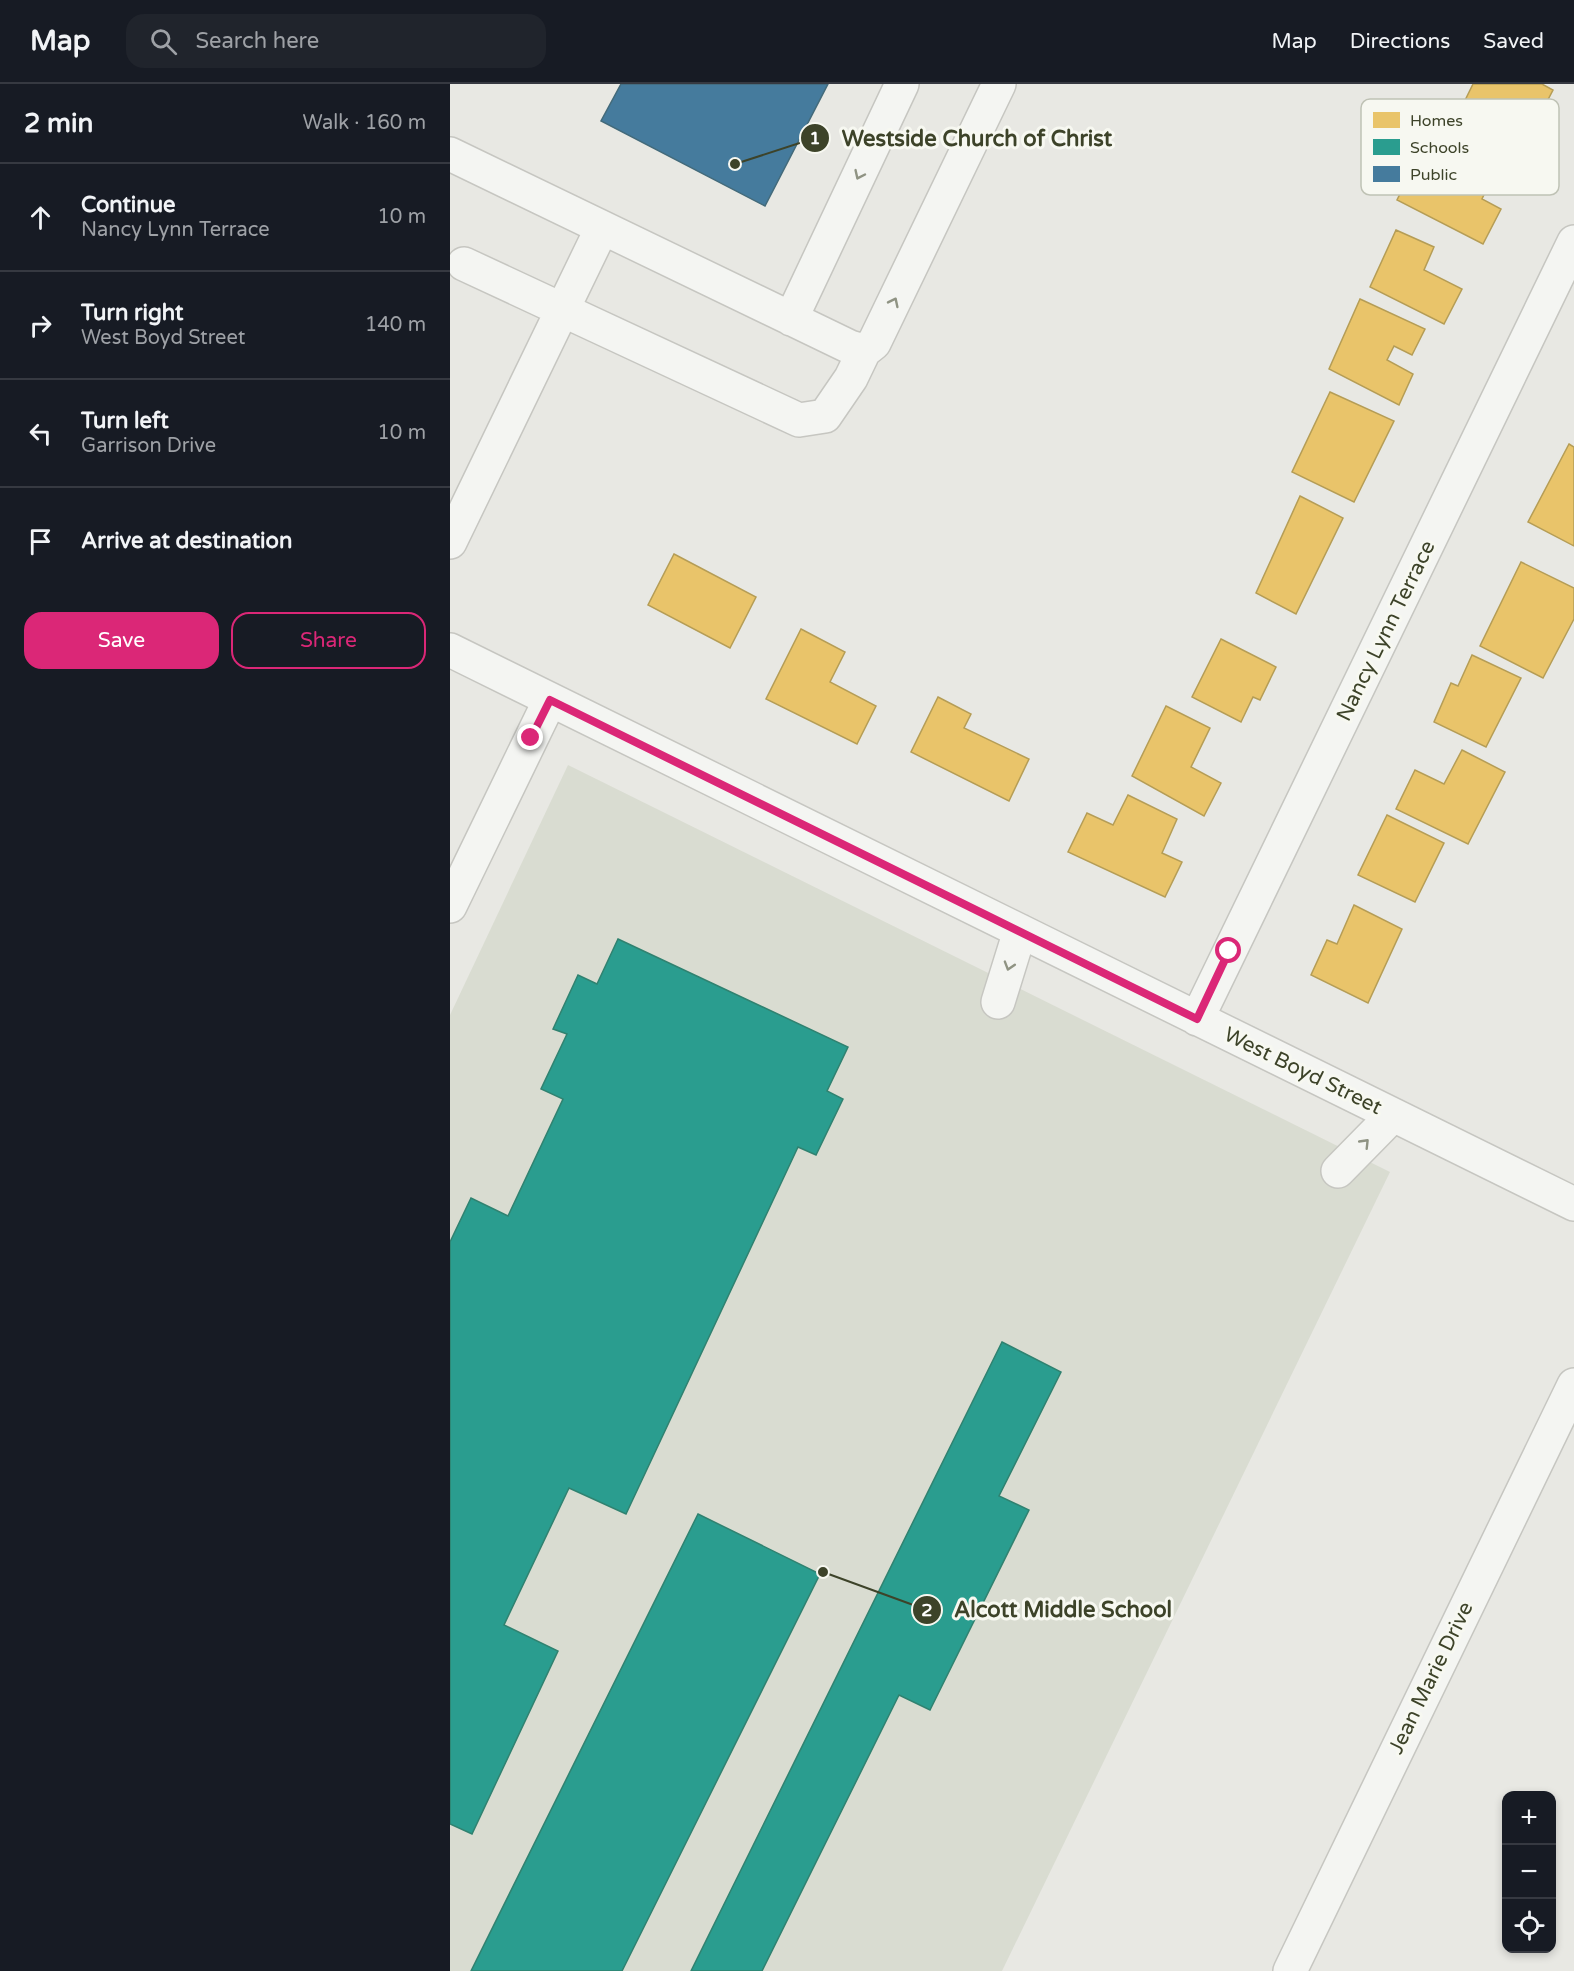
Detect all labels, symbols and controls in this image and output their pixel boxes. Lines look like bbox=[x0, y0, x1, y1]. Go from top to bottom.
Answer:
search box bbox=[126, 14, 546, 68]
text: Map bbox=[30, 24, 90, 58]
icon: search bbox=[147, 25, 180, 58]
text: Search here bbox=[195, 28, 319, 54]
text: Map bbox=[1271, 29, 1317, 54]
text: Directions bbox=[1350, 29, 1450, 54]
text: Saved bbox=[1483, 29, 1544, 54]
legend bbox=[1361, 99, 1559, 195]
text: 2 min bbox=[24, 108, 93, 139]
text: Walk · 160 m bbox=[303, 111, 426, 135]
text: Homes bbox=[1410, 111, 1463, 131]
callout: Westside Church of Christ bbox=[800, 118, 1125, 158]
text: Westside Church of Christ bbox=[842, 126, 1113, 152]
text: 1 bbox=[809, 127, 821, 149]
text: Schools bbox=[1410, 138, 1469, 158]
text: Public bbox=[1410, 165, 1457, 185]
one-way arrow bbox=[854, 168, 866, 179]
text: Continue bbox=[81, 192, 176, 218]
icon: ahead bbox=[24, 201, 57, 234]
text: 10 m bbox=[377, 205, 426, 229]
text: Nancy Lynn Terrace bbox=[81, 218, 270, 242]
one-way arrow bbox=[887, 297, 899, 308]
text: Turn right bbox=[81, 300, 183, 326]
icon: right bbox=[24, 309, 57, 342]
text: 140 m bbox=[365, 313, 426, 337]
text: West Boyd Street bbox=[81, 326, 245, 350]
text: Turn left bbox=[81, 408, 169, 434]
icon: left bbox=[24, 417, 57, 450]
text: 10 m bbox=[377, 421, 426, 445]
text: Garrison Drive bbox=[81, 434, 216, 458]
icon: arrive bbox=[24, 525, 57, 558]
text: Arrive at destination bbox=[81, 528, 292, 554]
street label: Nancy Lynn Terrace bbox=[1331, 536, 1441, 725]
button: Save bbox=[24, 612, 219, 669]
button: Share bbox=[231, 612, 426, 669]
route end bbox=[517, 724, 543, 750]
route start bbox=[1215, 937, 1241, 963]
one-way arrow bbox=[1004, 961, 1016, 971]
street label: West Boyd Street bbox=[1220, 1022, 1386, 1120]
one-way arrow bbox=[1358, 1139, 1369, 1150]
callout: Alcott Middle School bbox=[912, 1590, 1184, 1630]
text: Alcott Middle School bbox=[954, 1597, 1172, 1623]
street label: Jean Marie Drive bbox=[1383, 1598, 1479, 1758]
text: 2 bbox=[921, 1599, 933, 1621]
map controls bbox=[1502, 1791, 1556, 1953]
button: + bbox=[1502, 1791, 1556, 1845]
button: − bbox=[1502, 1845, 1556, 1899]
button: locate bbox=[1502, 1899, 1556, 1953]

